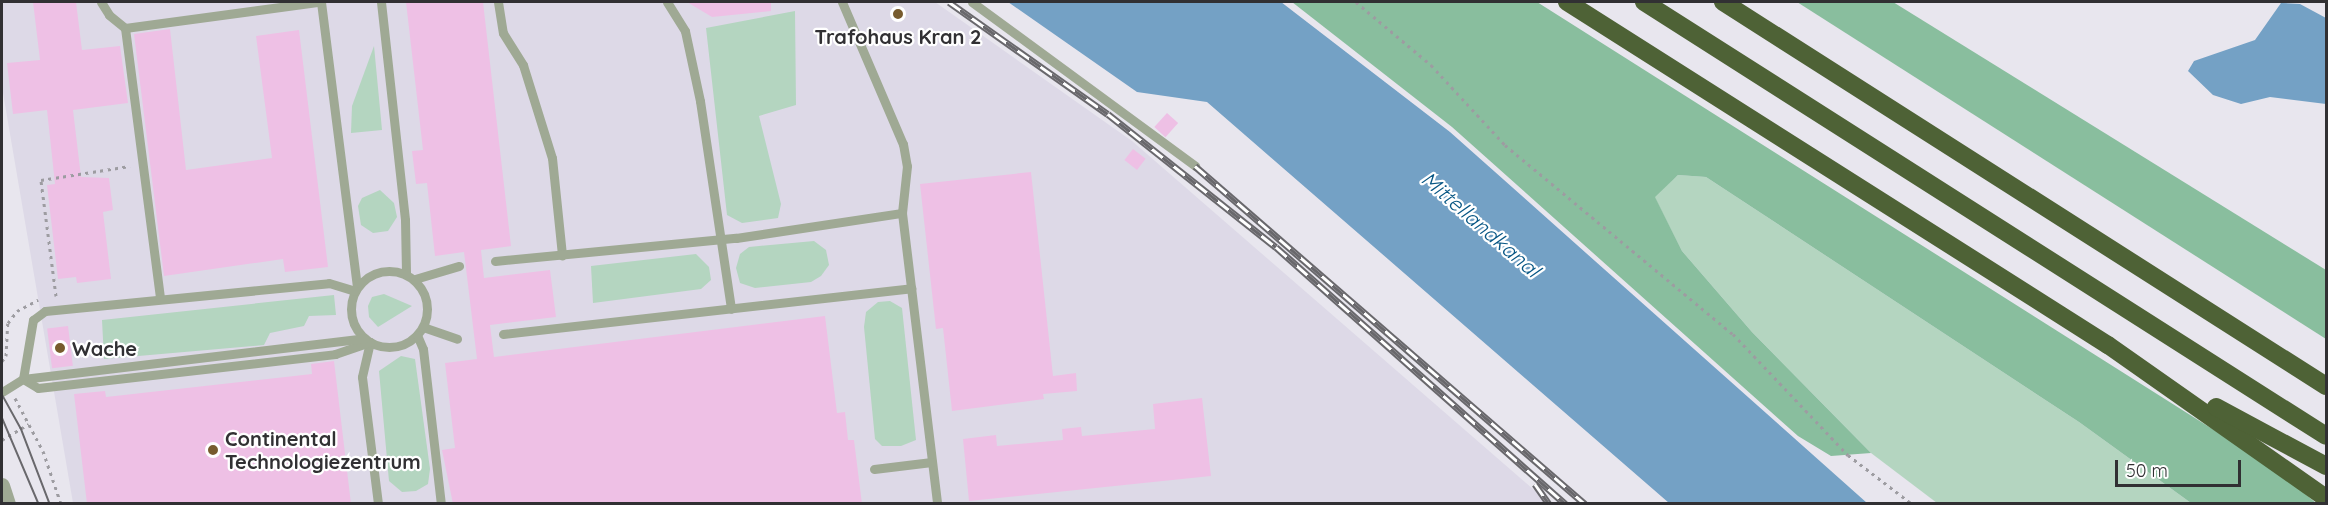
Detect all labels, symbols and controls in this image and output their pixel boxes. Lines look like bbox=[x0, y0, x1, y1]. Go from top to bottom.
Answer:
marker: Trafohaus Kran 2 bbox=[891, 7, 905, 21]
place label: Trafohaus Kran 2 bbox=[815, 24, 981, 48]
water label: Mittellandkanal bbox=[1417, 166, 1545, 282]
place label: Wache bbox=[72, 336, 137, 360]
marker: Wache bbox=[53, 341, 67, 355]
place label: Continental Technologiezentrum bbox=[225, 426, 421, 473]
marker: Continental Technologiezentrum bbox=[206, 443, 220, 457]
scale bar bbox=[2118, 448, 2244, 486]
text: 50 m bbox=[2126, 459, 2168, 482]

